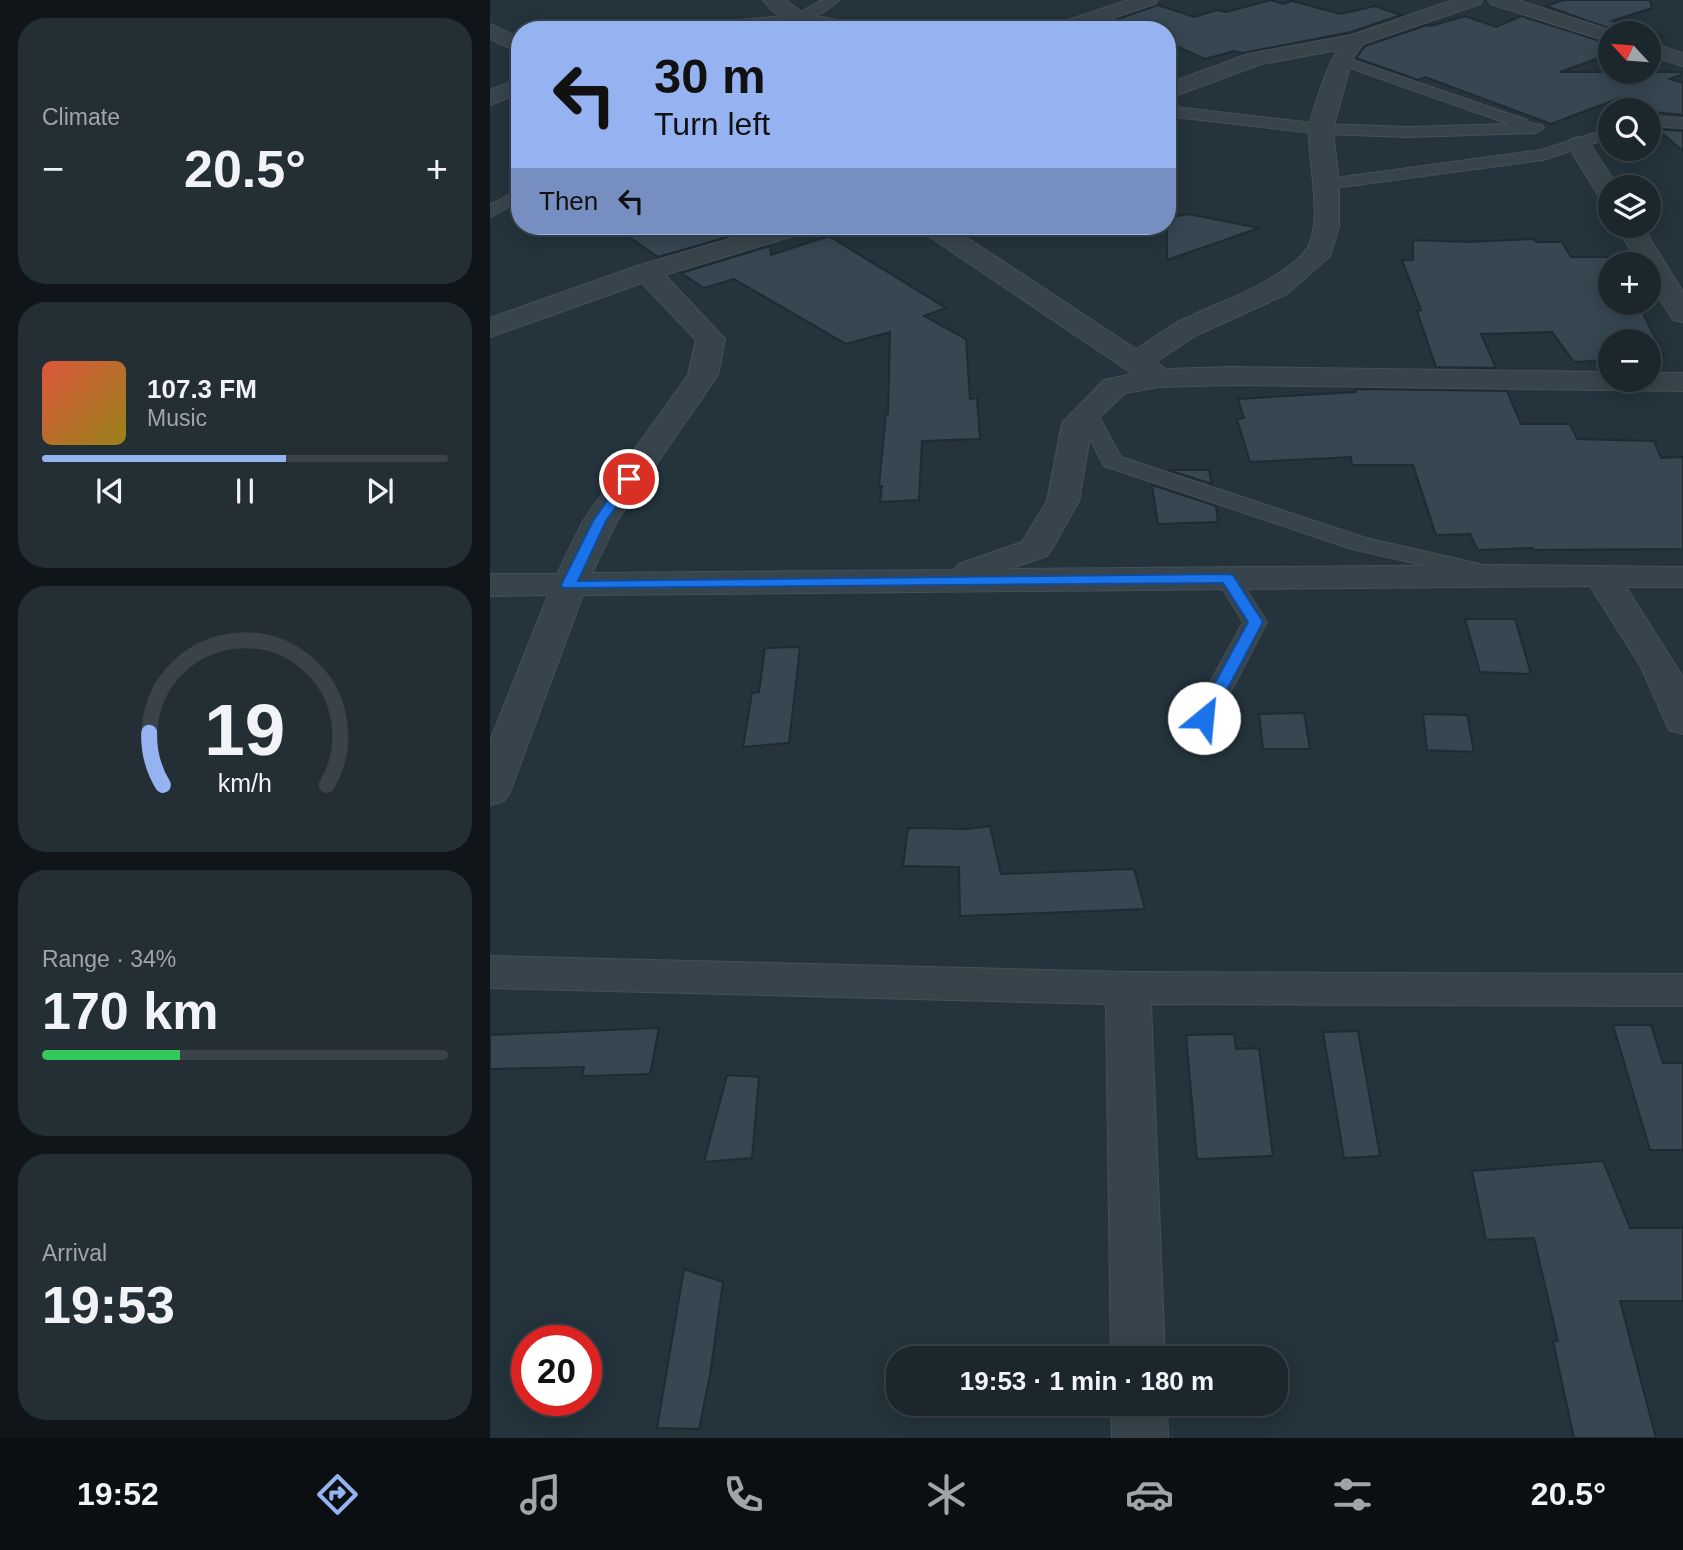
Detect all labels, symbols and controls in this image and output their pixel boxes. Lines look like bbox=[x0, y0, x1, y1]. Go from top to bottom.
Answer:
north arrow bbox=[1598, 21, 1661, 84]
map controls bbox=[1598, 21, 1661, 392]
icon: left bbox=[539, 49, 630, 140]
text: 30 m bbox=[654, 49, 766, 103]
button: search bbox=[1598, 98, 1661, 161]
text: Climate bbox=[42, 104, 120, 130]
text: Turn left bbox=[654, 106, 770, 142]
text: 20.5° bbox=[184, 140, 306, 198]
text: − bbox=[42, 148, 64, 190]
text: + bbox=[426, 148, 448, 190]
button: layers bbox=[1598, 175, 1661, 238]
icon: left bbox=[612, 182, 650, 220]
text: Then bbox=[539, 186, 598, 216]
button: + bbox=[1598, 252, 1661, 315]
button: − bbox=[1598, 329, 1661, 392]
text: 107.3 FM bbox=[147, 374, 257, 404]
text: Music bbox=[147, 405, 207, 431]
pin bbox=[599, 449, 659, 509]
icon: arrive bbox=[610, 460, 648, 498]
icon: previous bbox=[91, 472, 129, 510]
icon: pause bbox=[226, 472, 264, 510]
icon: next bbox=[361, 472, 399, 510]
position arrow bbox=[1167, 681, 1241, 755]
text: 19 bbox=[205, 689, 285, 770]
text: km/h bbox=[218, 769, 272, 797]
text: Range · 34% bbox=[42, 946, 176, 972]
text: 170 km bbox=[42, 982, 218, 1040]
text: Arrival bbox=[42, 1240, 107, 1266]
text: 19:53 bbox=[42, 1276, 175, 1334]
speed limit sign: 20 bbox=[511, 1325, 602, 1416]
text: 19:53 · 1 min · 180 m bbox=[960, 1366, 1214, 1396]
icon: directions bbox=[313, 1470, 362, 1519]
icon: music bbox=[516, 1470, 565, 1519]
icon: phone bbox=[719, 1470, 768, 1519]
icon: climate bbox=[922, 1470, 971, 1519]
icon: car bbox=[1125, 1470, 1174, 1519]
icon: filters bbox=[1328, 1470, 1377, 1519]
text: 19:52 bbox=[77, 1476, 159, 1512]
text: 20.5° bbox=[1531, 1476, 1606, 1512]

